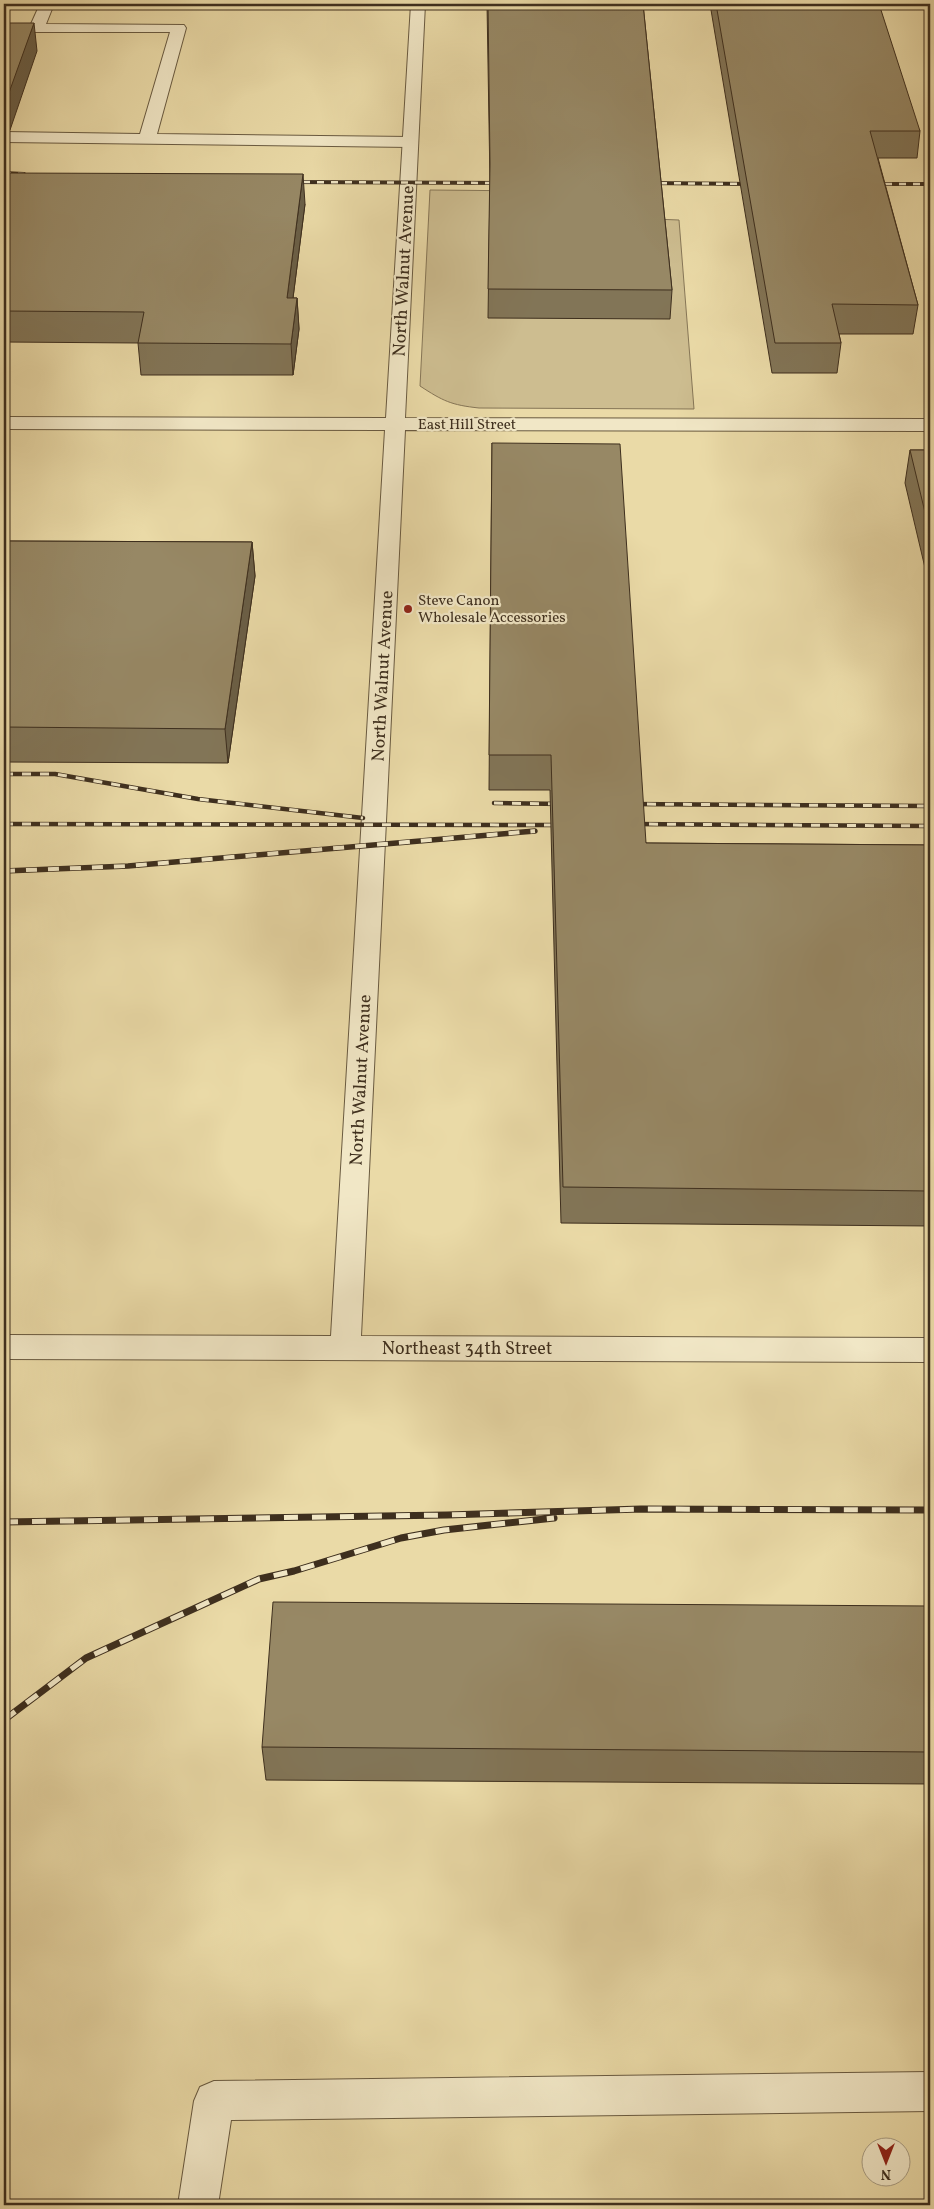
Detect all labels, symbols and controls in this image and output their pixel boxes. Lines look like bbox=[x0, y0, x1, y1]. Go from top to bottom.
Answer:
street label: North Walnut Avenue bbox=[388, 185, 421, 357]
street label: East Hill Street bbox=[418, 415, 516, 436]
street label: North Walnut Avenue bbox=[367, 590, 400, 762]
place label: Steve Canon Wholesale Accessories bbox=[418, 591, 566, 629]
marker: Steve Canon Wholesale Accessories bbox=[402, 603, 414, 615]
street label: North Walnut Avenue bbox=[345, 994, 378, 1166]
street label: Northeast 34th Street bbox=[382, 1337, 552, 1362]
north arrow bbox=[862, 2136, 912, 2186]
text: N bbox=[881, 2164, 891, 2183]

